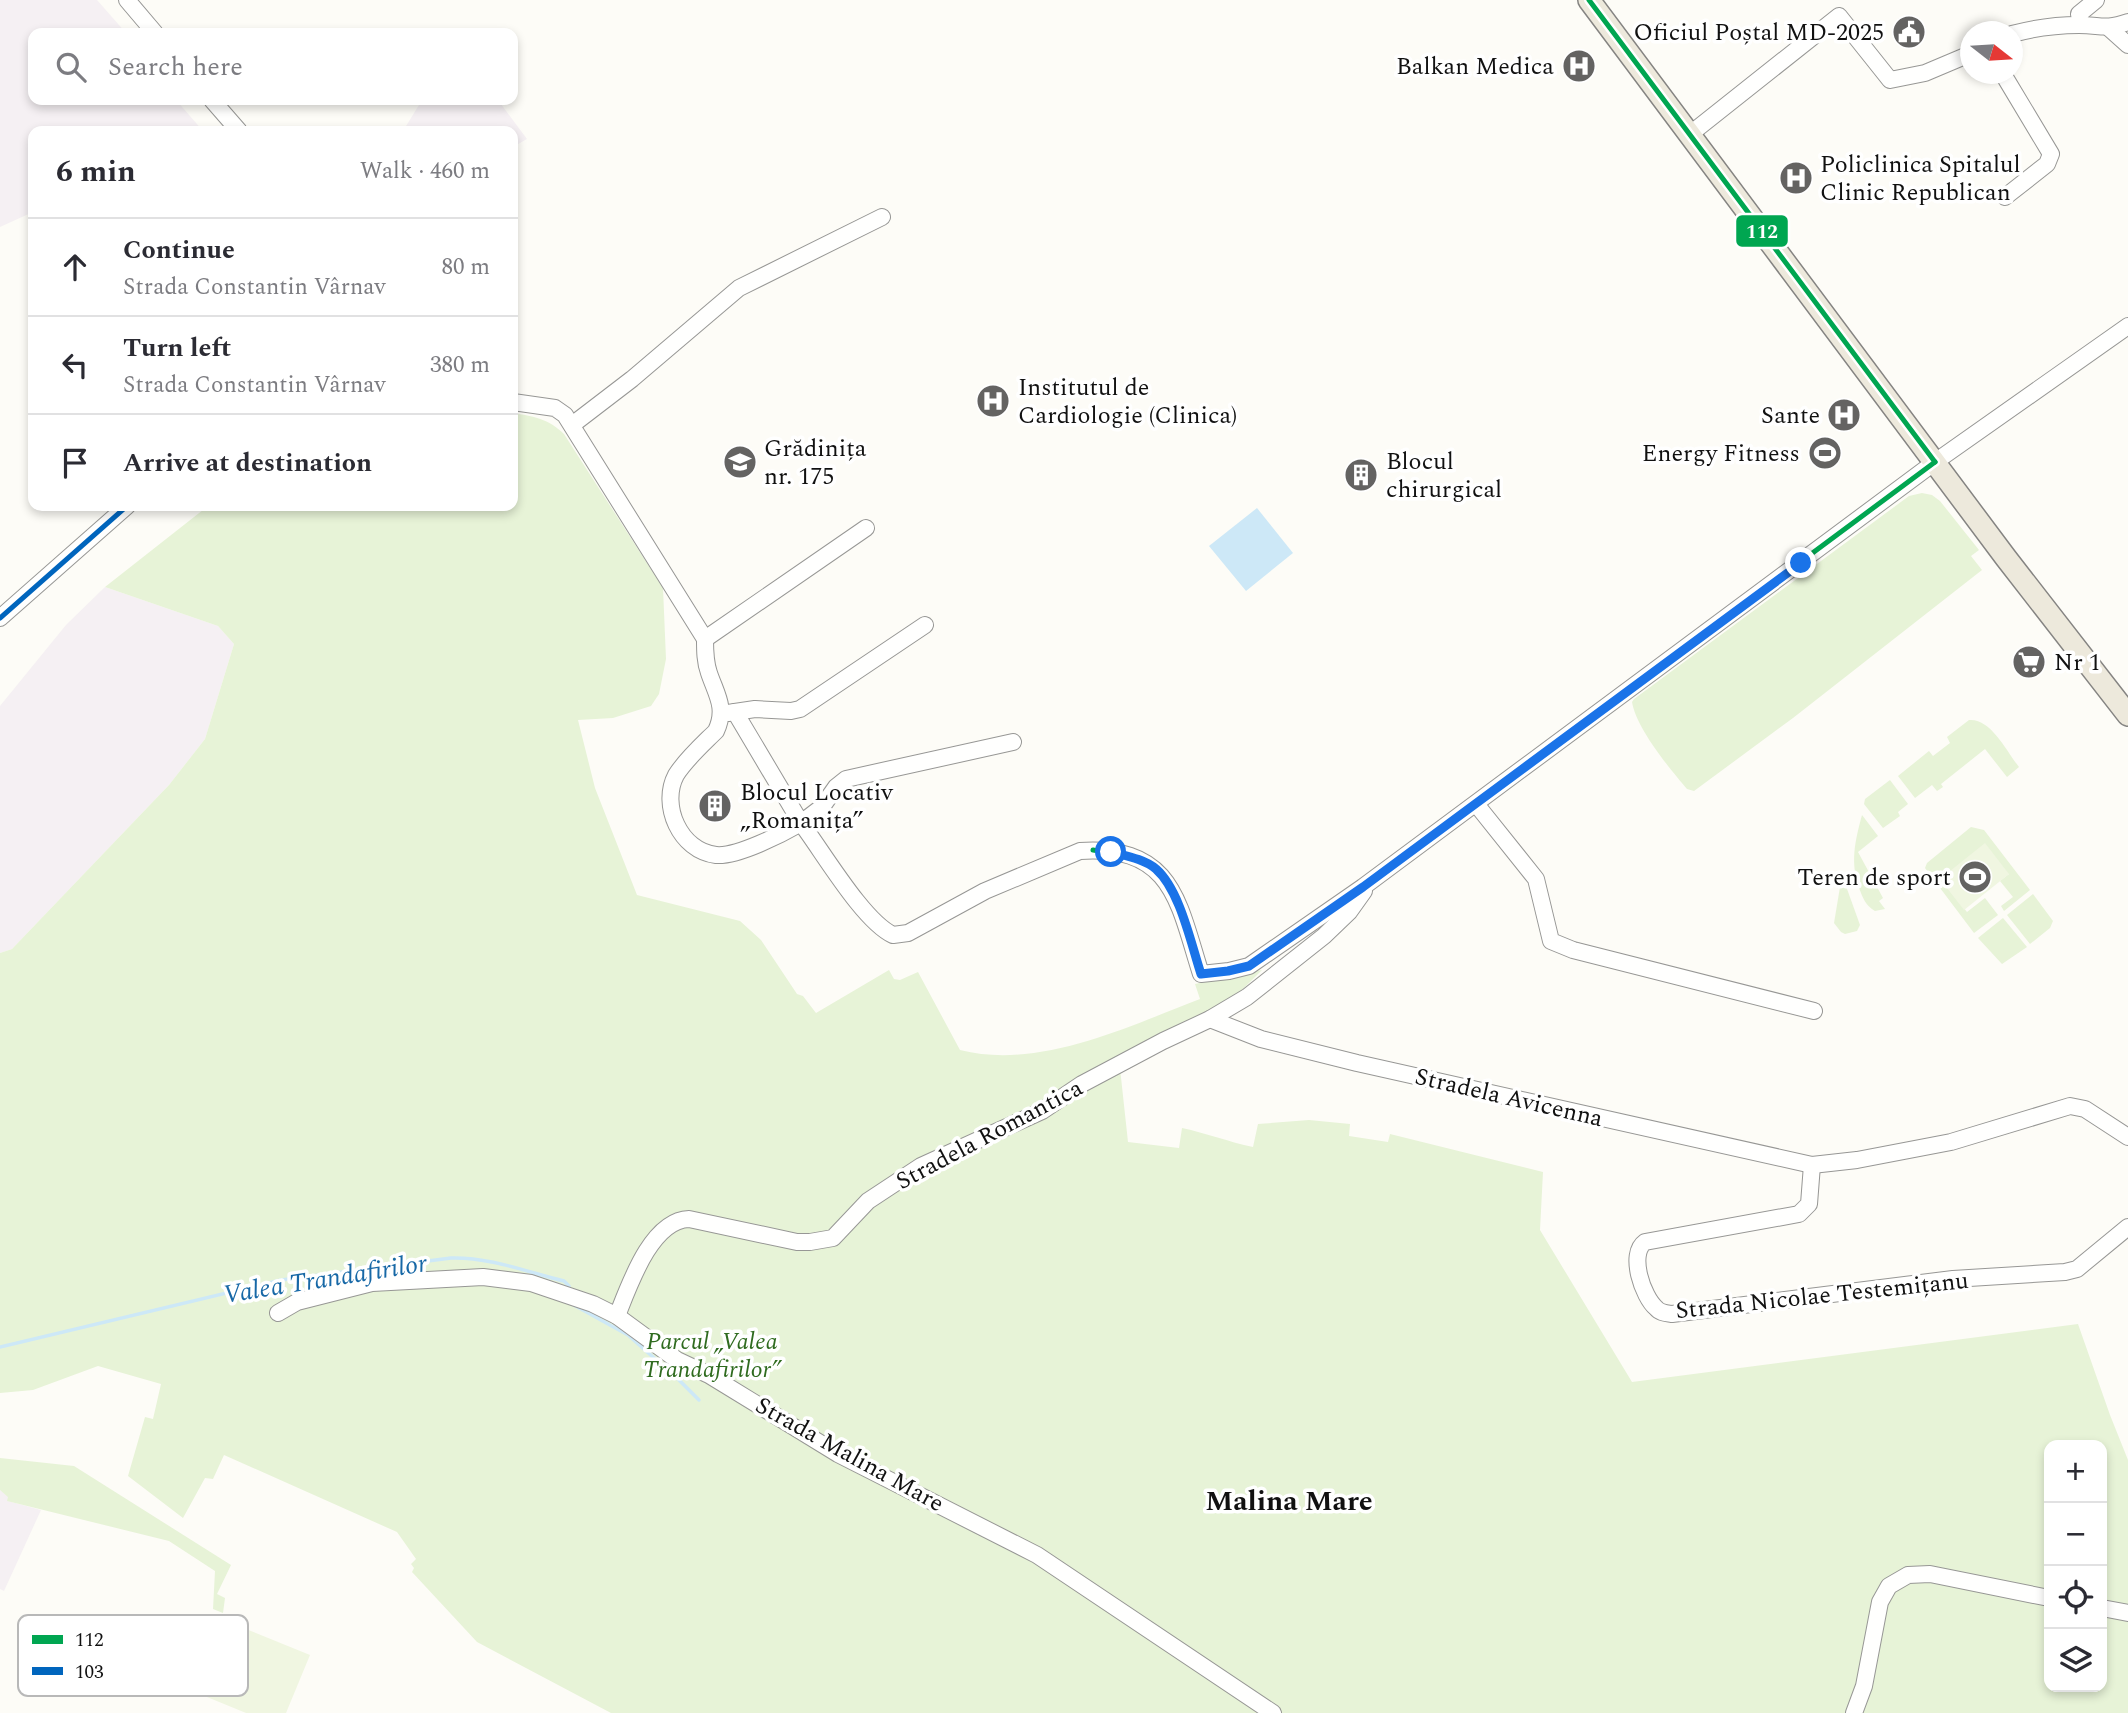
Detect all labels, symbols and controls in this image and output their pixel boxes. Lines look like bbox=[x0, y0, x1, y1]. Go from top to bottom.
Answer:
public building icon: Oficiul Poștal MD-2025 bbox=[1890, 13, 1928, 51]
place label: Oficiul Poștal MD-2025 bbox=[1633, 15, 1884, 51]
north arrow bbox=[1960, 21, 2023, 84]
search box bbox=[28, 28, 518, 105]
text: Search here bbox=[108, 47, 243, 87]
hospital icon: Balkan Medica bbox=[1560, 47, 1598, 85]
icon: search bbox=[52, 48, 90, 86]
place label: Balkan Medica bbox=[1396, 49, 1554, 85]
place label: Policlinica Spitalul Clinic Republican bbox=[1820, 147, 2021, 211]
text: 6 min bbox=[56, 149, 136, 195]
text: Walk · 460 m bbox=[360, 154, 490, 189]
hospital icon: Policlinica Spitalul Clinic Republican bbox=[1777, 159, 1815, 197]
line badge: 112 bbox=[1735, 214, 1789, 248]
text: 112 bbox=[1746, 218, 1778, 247]
text: Continue bbox=[123, 230, 235, 270]
icon: ahead bbox=[56, 248, 94, 286]
text: 80 m bbox=[441, 250, 490, 285]
text: Strada Constantin Vârnav bbox=[123, 270, 386, 305]
text: Turn left bbox=[123, 328, 231, 368]
icon: left bbox=[56, 346, 94, 384]
text: 380 m bbox=[430, 348, 490, 383]
text: Strada Constantin Vârnav bbox=[123, 368, 386, 403]
place label: Institutul de Cardiologie (Clinica) bbox=[1018, 370, 1237, 434]
hospital icon: Institutul de Cardiologie (Clinica) bbox=[974, 382, 1012, 420]
hospital icon: Sante bbox=[1825, 396, 1863, 434]
place label: Sante bbox=[1761, 398, 1820, 434]
place label: Grădinița nr. 175 bbox=[764, 431, 867, 495]
sports icon: Energy Fitness bbox=[1806, 434, 1844, 472]
place label: Energy Fitness bbox=[1642, 436, 1800, 472]
text: Arrive at destination bbox=[123, 443, 372, 483]
school or university icon: Grădinița nr. 175 bbox=[721, 443, 759, 481]
icon: arrive bbox=[56, 444, 94, 482]
place label: Blocul chirurgical bbox=[1386, 444, 1502, 508]
building icon: Blocul chirurgical bbox=[1342, 456, 1380, 494]
route end bbox=[1785, 547, 1816, 578]
supermarket icon: Nr 1 bbox=[2010, 643, 2048, 681]
place label: Nr 1 bbox=[2054, 645, 2101, 681]
place label: Blocul Locativ „Romanița” bbox=[740, 775, 894, 839]
building icon: Blocul Locativ „Romanița” bbox=[696, 787, 734, 825]
route start bbox=[1095, 836, 1126, 867]
sports icon: Teren de sport bbox=[1956, 858, 1994, 896]
place label: Teren de sport bbox=[1797, 860, 1951, 896]
street label: Stradela Avicenna bbox=[1411, 1059, 1607, 1137]
street label: Stradela Romantica bbox=[889, 1070, 1090, 1199]
water label: Valea Trandafirilor bbox=[220, 1243, 431, 1315]
street label: Strada Nicolae Testemițanu bbox=[1674, 1263, 1970, 1329]
park label: Parcul „Valea Trandafirilor” bbox=[643, 1324, 783, 1388]
street label: Strada Malina Mare bbox=[748, 1388, 951, 1522]
map controls bbox=[2044, 1440, 2107, 1692]
button: + bbox=[2044, 1440, 2107, 1503]
district label: Malina Mare bbox=[1205, 1480, 1373, 1523]
button: − bbox=[2044, 1503, 2107, 1566]
button: locate bbox=[2044, 1566, 2107, 1629]
legend bbox=[18, 1615, 248, 1696]
text: 112 bbox=[75, 1626, 104, 1655]
button: layers bbox=[2044, 1629, 2107, 1692]
text: 103 bbox=[75, 1658, 104, 1687]

